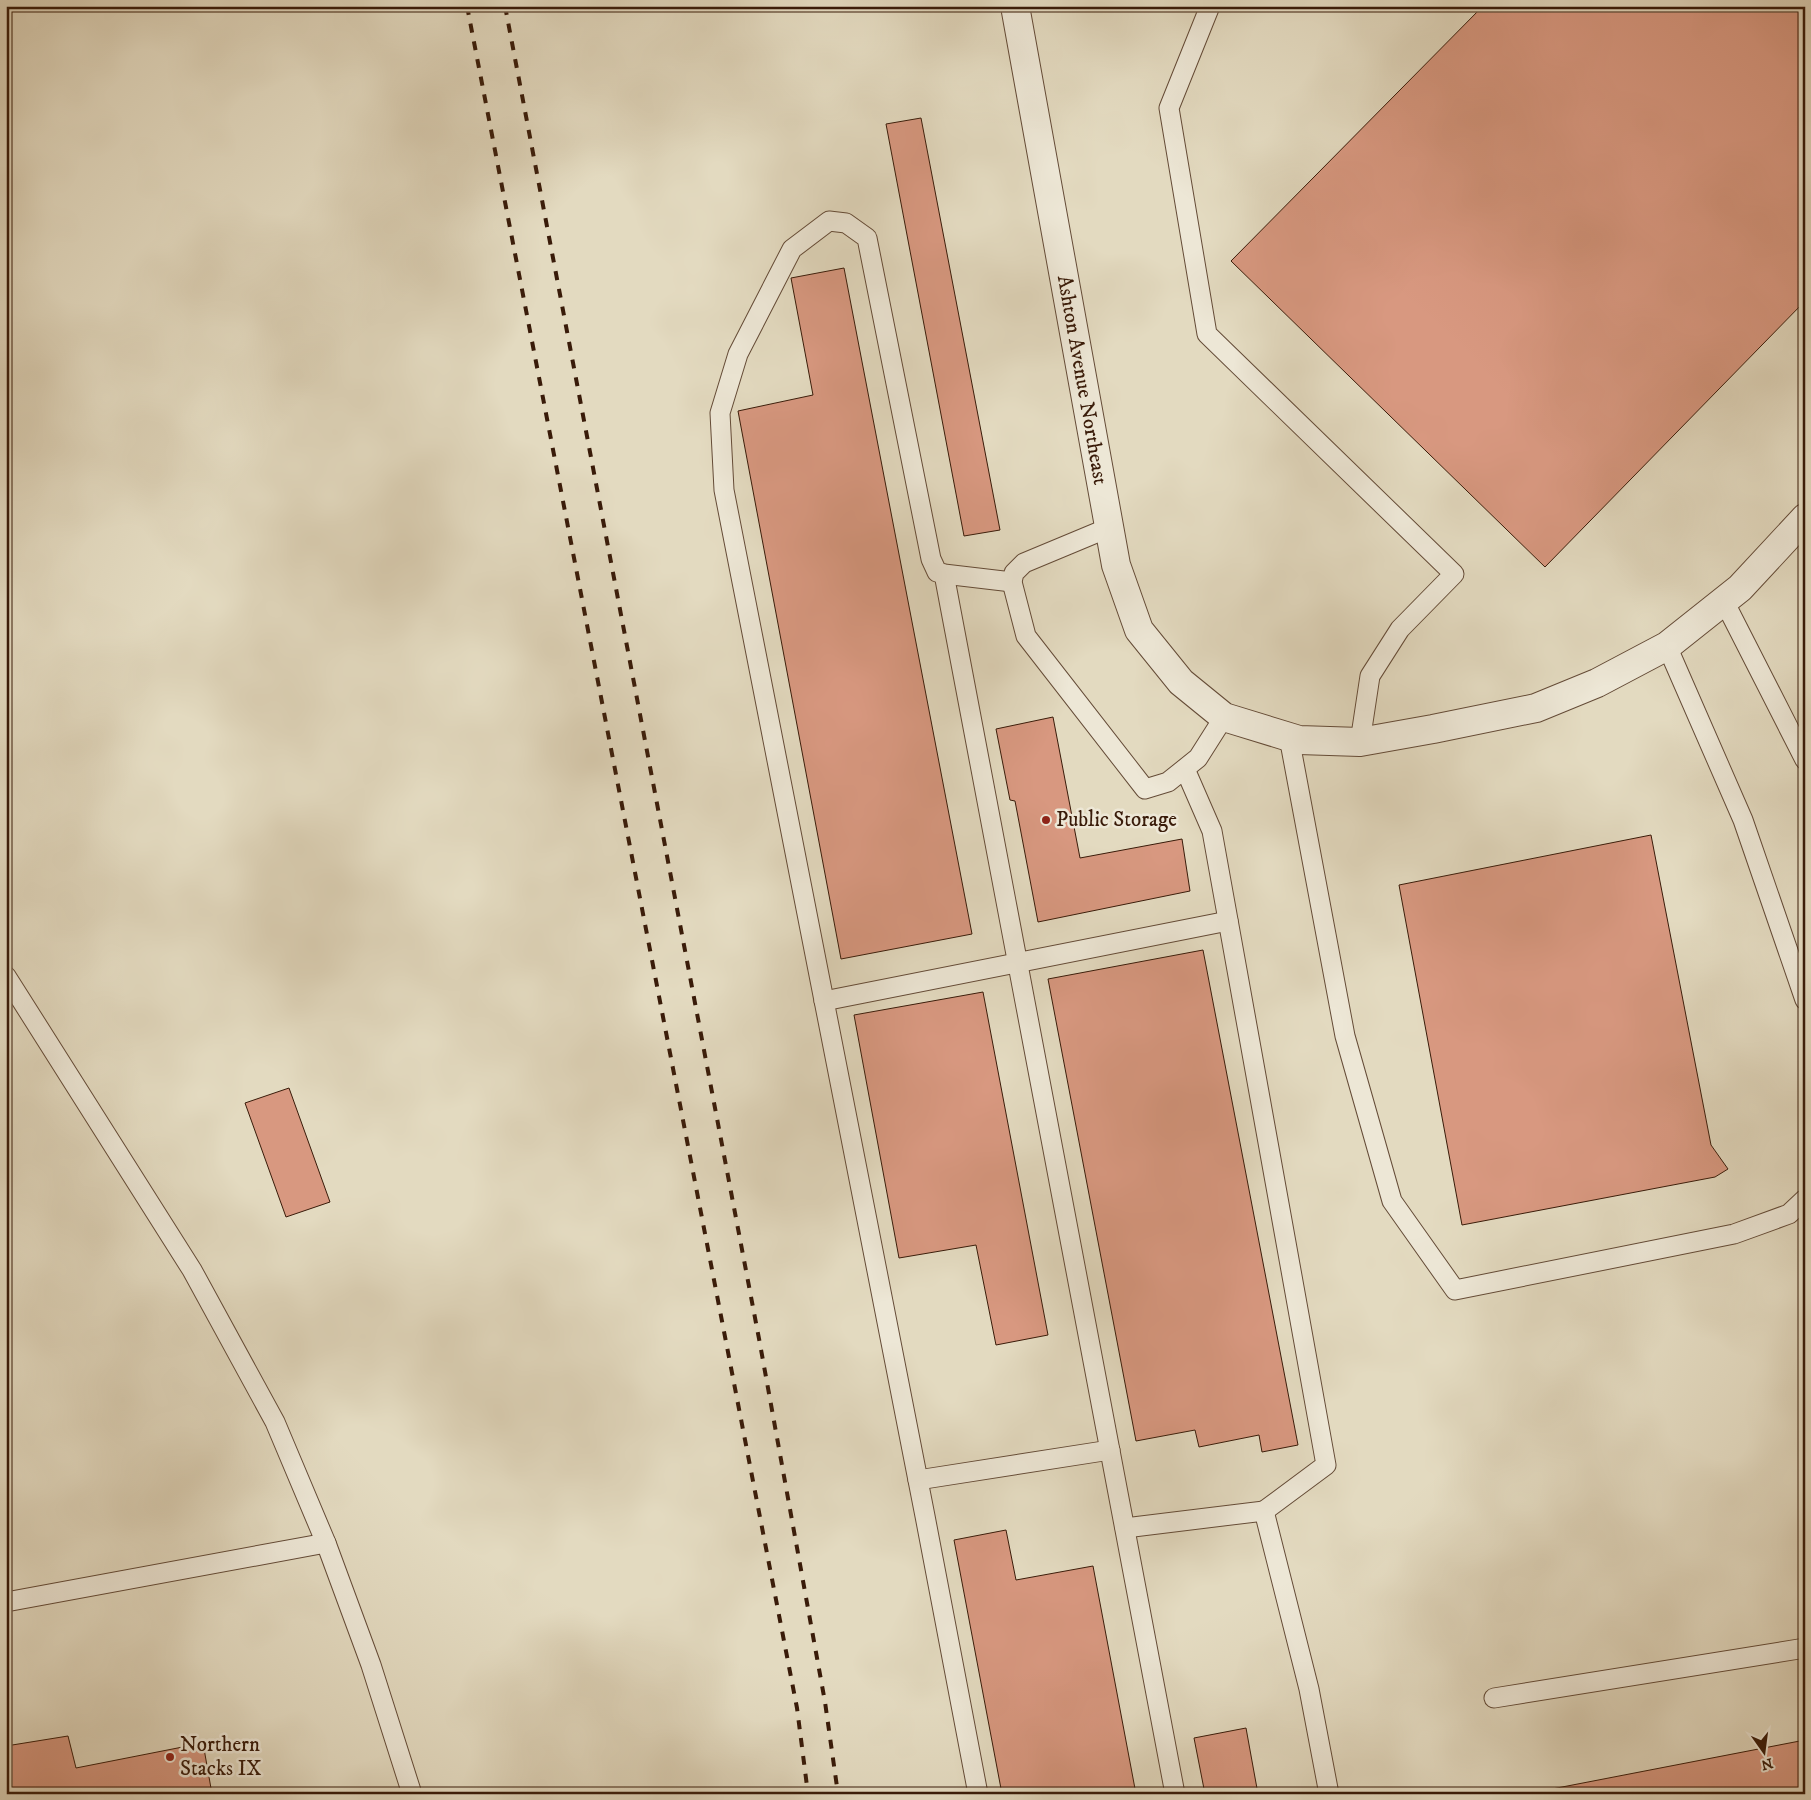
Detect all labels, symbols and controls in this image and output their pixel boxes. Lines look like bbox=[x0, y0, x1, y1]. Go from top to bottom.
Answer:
street label: Ashton Avenue Northeast bbox=[1051, 273, 1113, 487]
place label: Public Storage bbox=[1056, 807, 1177, 833]
marker: Public Storage bbox=[1040, 814, 1052, 826]
north arrow bbox=[1738, 1728, 1788, 1778]
place label: Northern Stacks IX bbox=[180, 1732, 262, 1782]
marker: Northern Stacks IX bbox=[164, 1751, 176, 1763]
text: N bbox=[1759, 1754, 1775, 1774]

